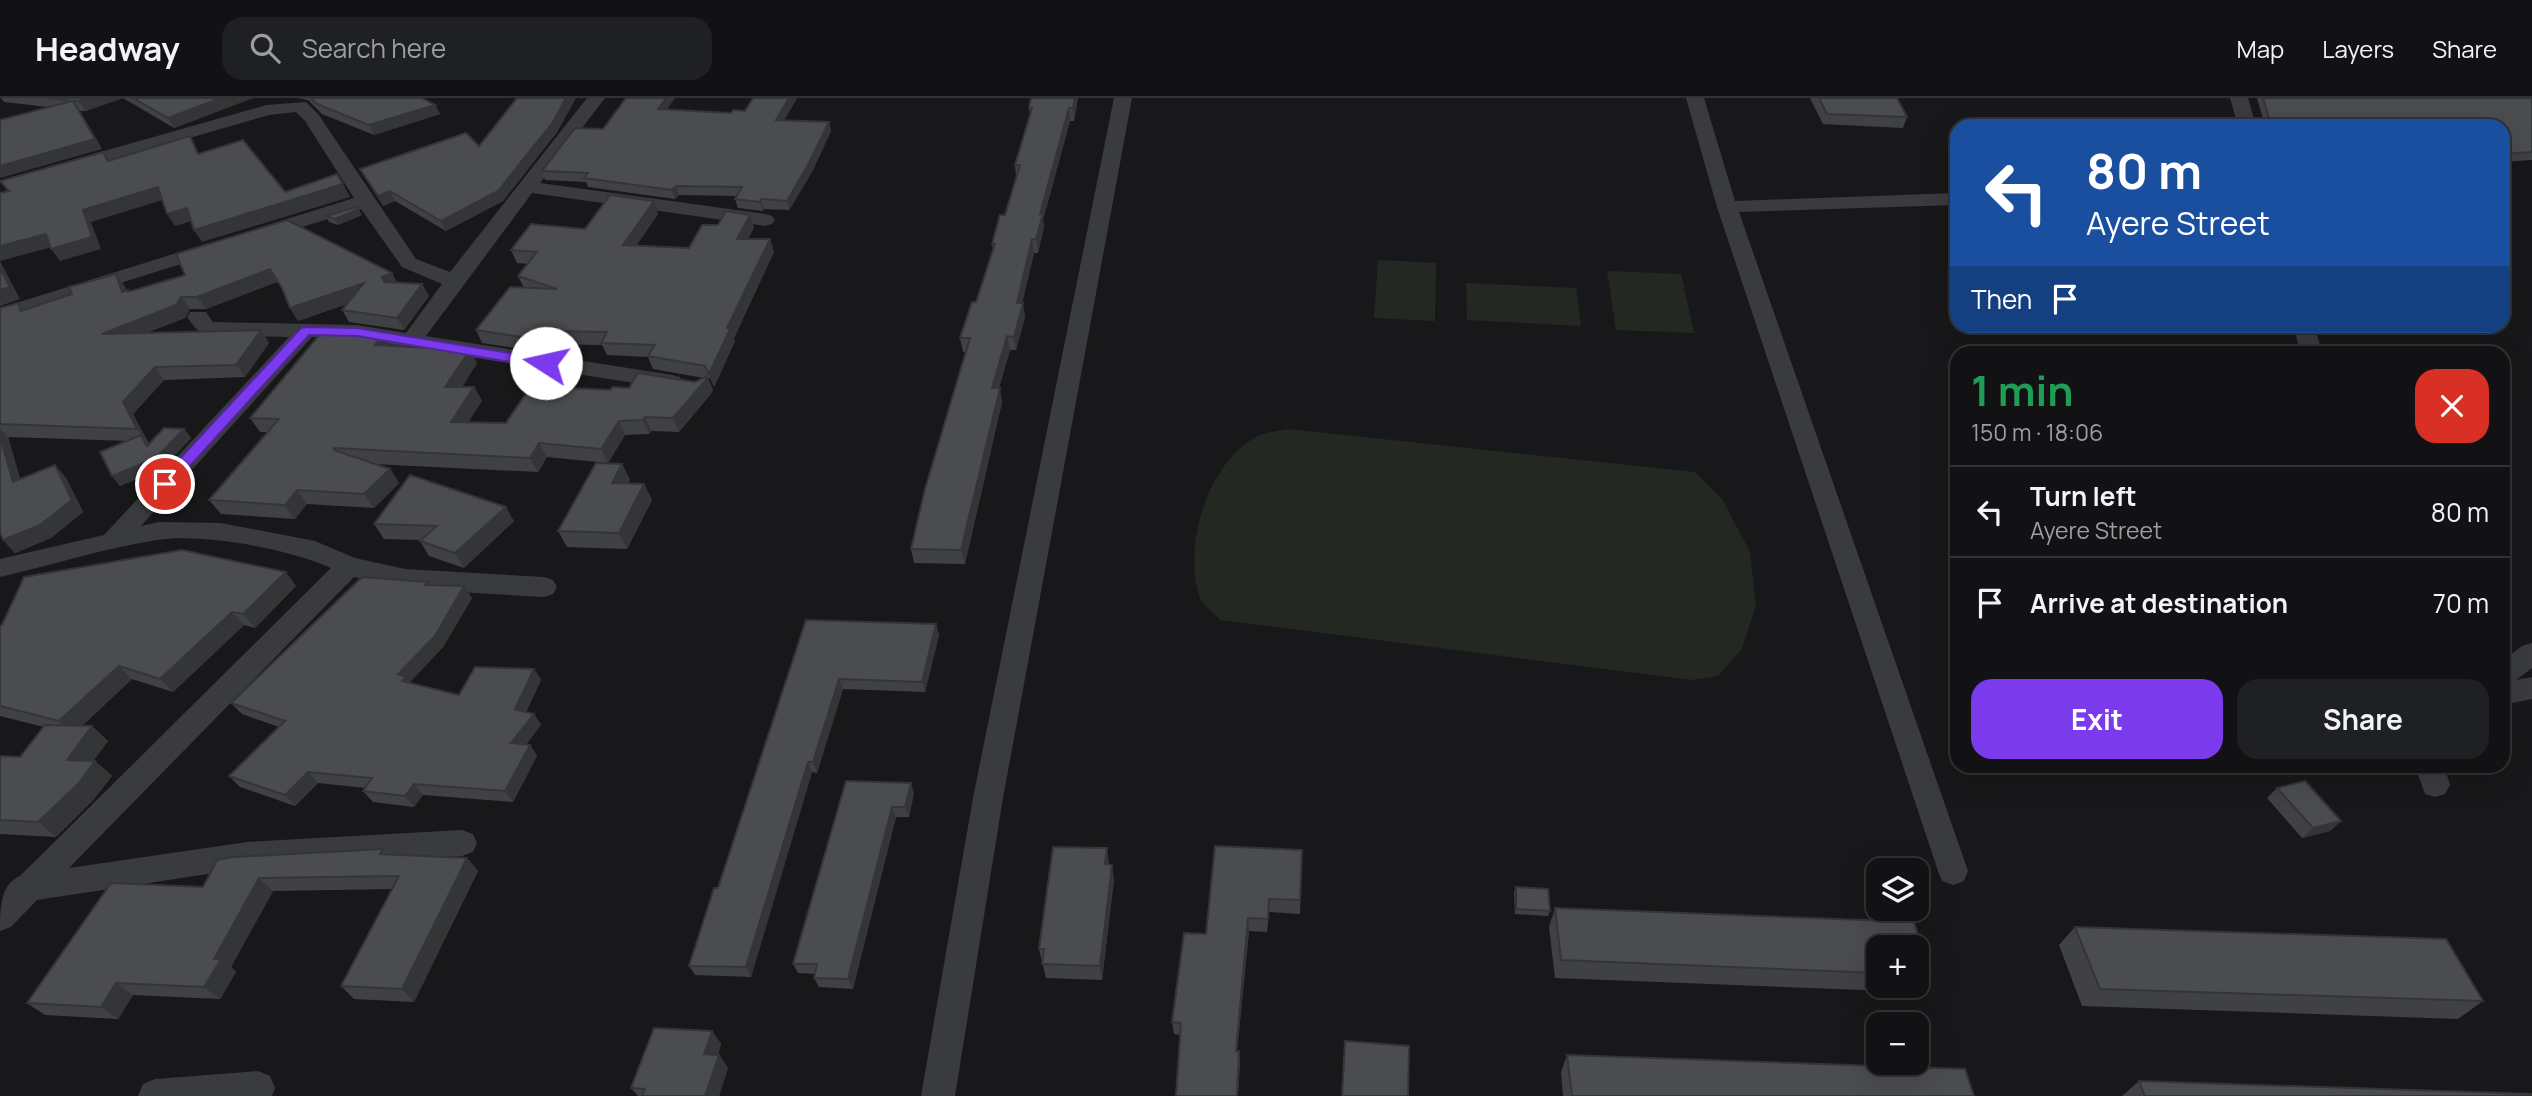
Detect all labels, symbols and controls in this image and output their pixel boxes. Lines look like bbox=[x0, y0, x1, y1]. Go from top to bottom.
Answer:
search box bbox=[222, 17, 712, 80]
text: Headway bbox=[35, 26, 180, 71]
icon: search bbox=[246, 29, 284, 67]
text: Search here bbox=[302, 30, 446, 66]
text: Map bbox=[2237, 32, 2284, 65]
text: Layers bbox=[2322, 32, 2394, 65]
text: Share bbox=[2432, 32, 2497, 65]
text: 80 m bbox=[2086, 137, 2202, 204]
icon: left bbox=[1971, 147, 2062, 238]
text: Ayere Street bbox=[2086, 201, 2270, 245]
icon: arrive bbox=[2046, 280, 2084, 318]
text: Then bbox=[1971, 281, 2032, 317]
position arrow bbox=[509, 326, 583, 400]
text: 1 min bbox=[1971, 361, 2074, 419]
button: close bbox=[2415, 369, 2489, 443]
text: 150 m · 18:06 bbox=[1971, 416, 2103, 448]
pin bbox=[135, 454, 195, 514]
icon: arrive bbox=[146, 465, 184, 503]
text: Turn left bbox=[2030, 478, 2137, 514]
icon: left bbox=[1971, 493, 2009, 531]
text: 80 m bbox=[2431, 494, 2489, 530]
text: Ayere Street bbox=[2030, 514, 2162, 546]
icon: arrive bbox=[1971, 584, 2009, 622]
text: Arrive at destination bbox=[2030, 585, 2288, 621]
text: 70 m bbox=[2433, 585, 2489, 621]
button: Exit bbox=[1971, 679, 2223, 759]
button: Share bbox=[2237, 679, 2489, 759]
map controls bbox=[1866, 858, 1929, 1075]
button: layers bbox=[1866, 858, 1929, 921]
button: + bbox=[1866, 935, 1929, 998]
button: − bbox=[1866, 1012, 1929, 1075]

